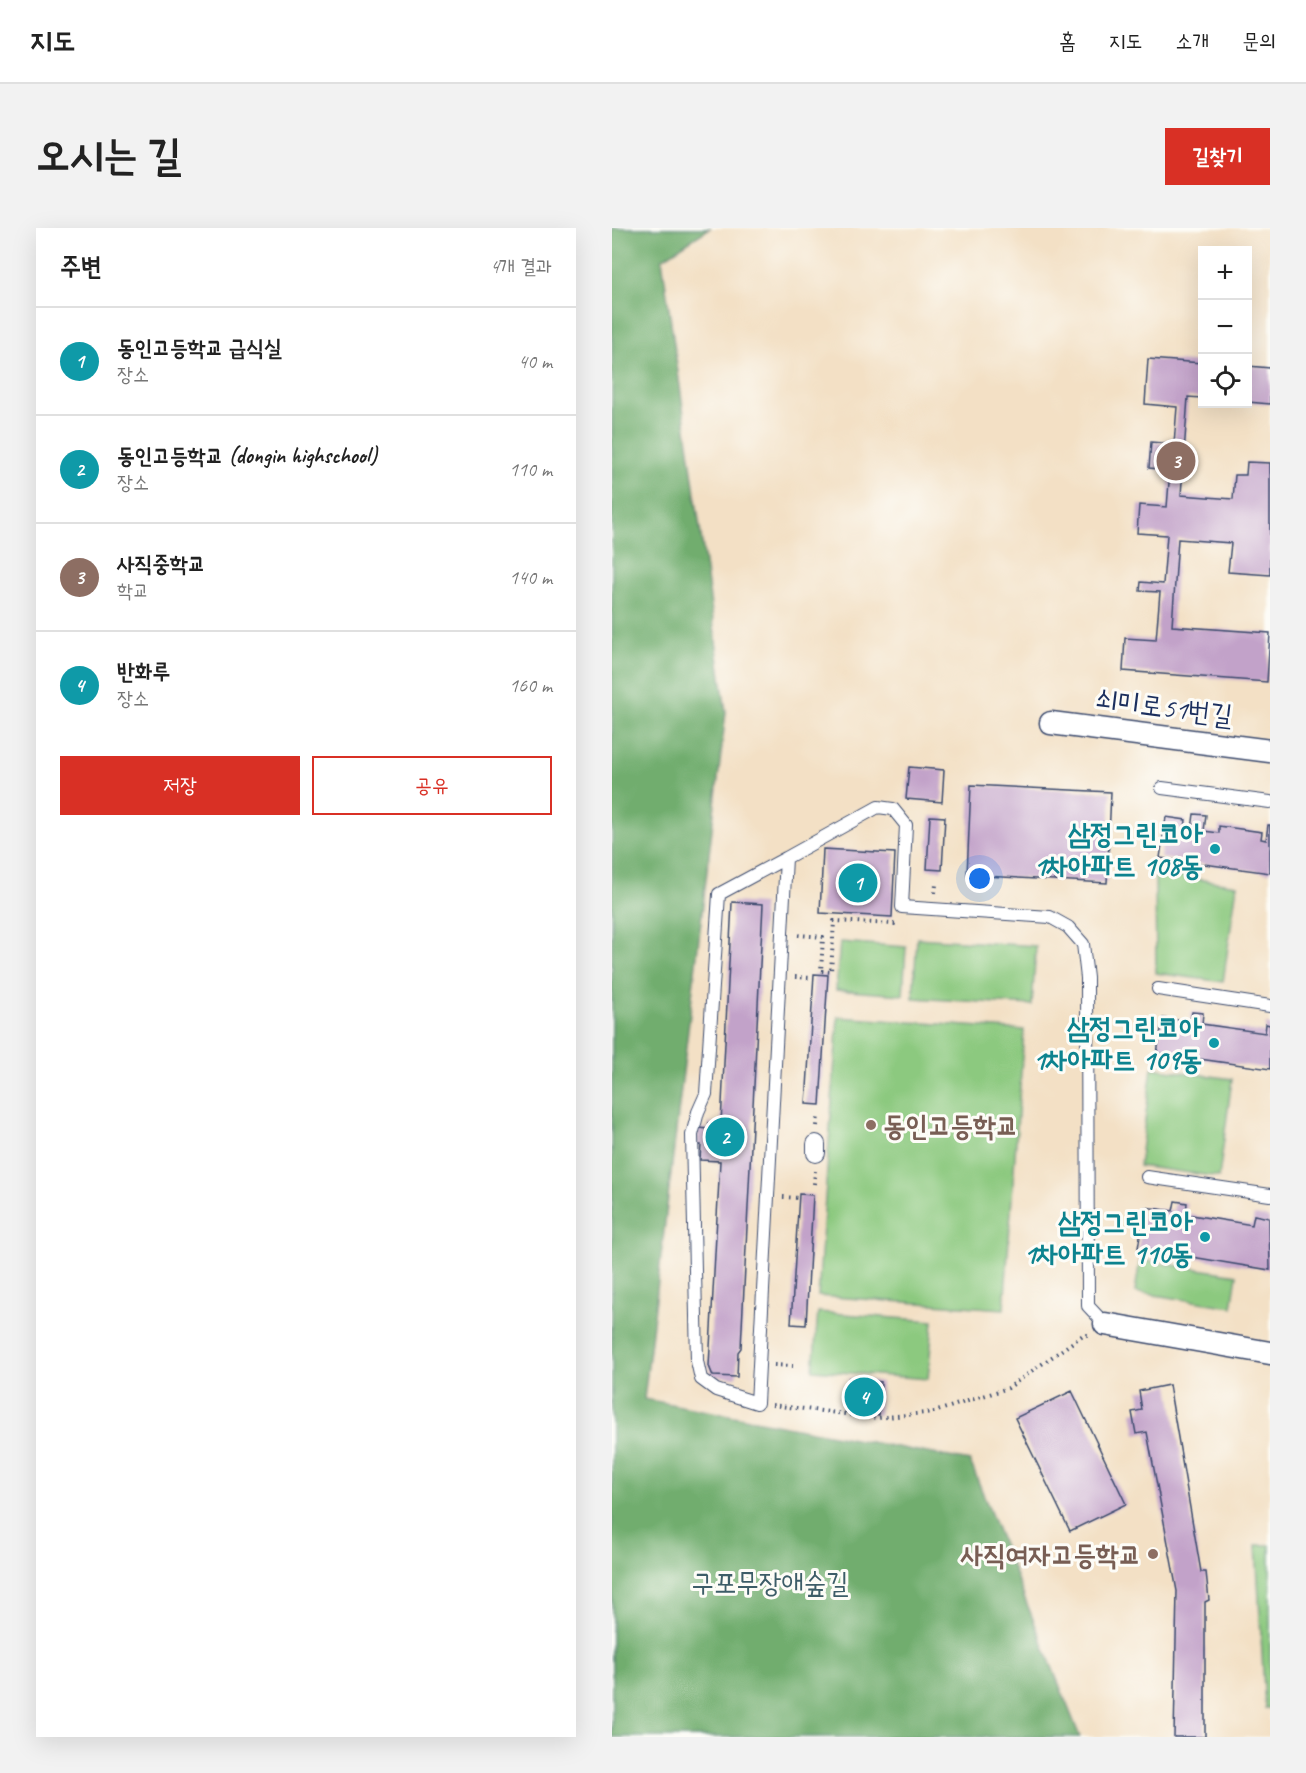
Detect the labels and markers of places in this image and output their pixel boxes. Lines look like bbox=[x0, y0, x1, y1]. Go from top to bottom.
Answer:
pin: 3 bbox=[1156, 438, 1196, 484]
place label: 삼정그린코아 1차아파트 108동 bbox=[1033, 816, 1203, 883]
marker: 삼정그린코아 1차아파트 108동 bbox=[1208, 842, 1222, 856]
pin: 1 bbox=[838, 860, 878, 906]
place label: 삼정그린코아 1차아파트 109동 bbox=[1033, 1010, 1202, 1077]
marker: 삼정그린코아 1차아파트 109동 bbox=[1207, 1036, 1221, 1050]
place label: 동인고등학교 bbox=[883, 1108, 1018, 1143]
pin: 2 bbox=[706, 1114, 744, 1160]
marker: 동인고등학교 bbox=[864, 1118, 878, 1132]
place label: 삼정그린코아 1차아파트 110동 bbox=[1023, 1204, 1193, 1271]
marker: 삼정그린코아 1차아파트 110동 bbox=[1198, 1230, 1212, 1244]
pin: 4 bbox=[844, 1374, 884, 1420]
place label: 사직여자고등학교 bbox=[960, 1537, 1141, 1572]
marker: 사직여자고등학교 bbox=[1146, 1547, 1160, 1561]

